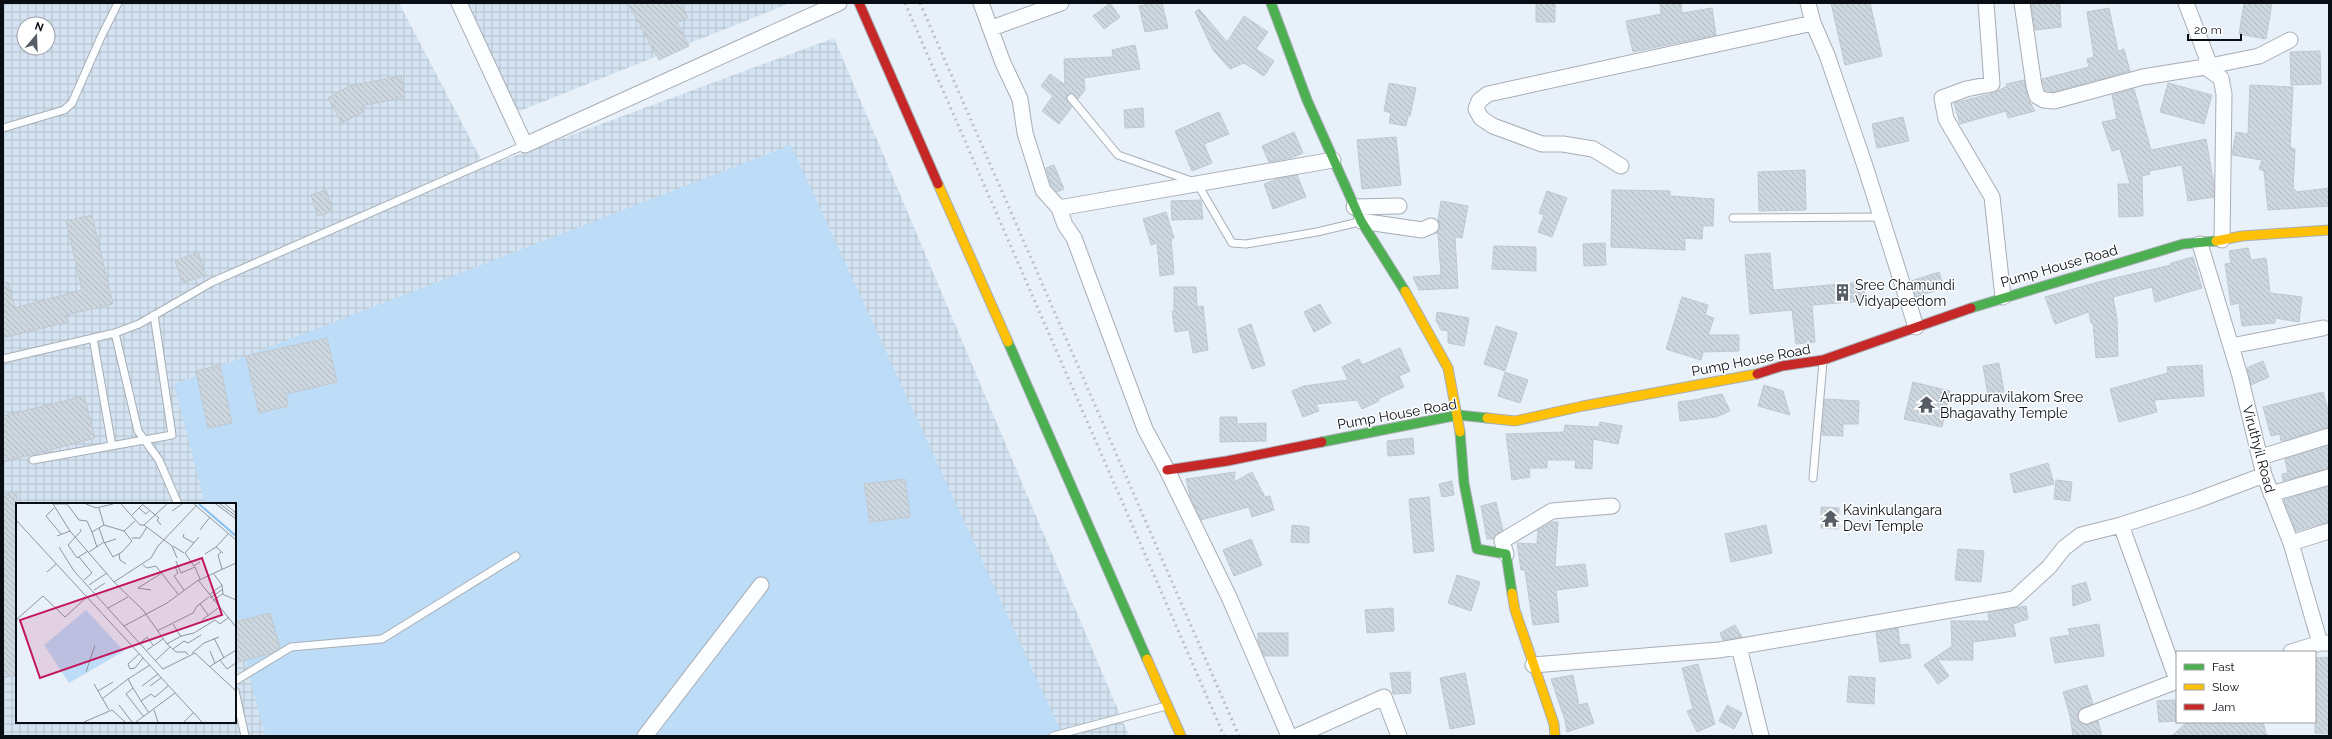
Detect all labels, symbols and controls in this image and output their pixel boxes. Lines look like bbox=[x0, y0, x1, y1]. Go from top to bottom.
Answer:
north arrow bbox=[16, 16, 56, 56]
scale bar bbox=[2188, 16, 2241, 42]
text: N bbox=[33, 20, 45, 35]
text: 20 m bbox=[2194, 23, 2222, 37]
street label: Pump House Road bbox=[1999, 242, 2119, 290]
place label: Sree Chamundi Vidyapeedom bbox=[1855, 277, 1955, 309]
building icon: Sree Chamundi Vidyapeedom bbox=[1832, 283, 1852, 303]
street label: Pump House Road bbox=[1690, 341, 1812, 379]
place label: Arappuravilakom Sree Bhagavathy Temple bbox=[1940, 389, 2083, 421]
temple icon: Arappuravilakom Sree Bhagavathy Temple bbox=[1917, 395, 1937, 415]
street label: Pump House Road bbox=[1336, 396, 1458, 432]
street label: Viruthyil Road bbox=[2240, 404, 2278, 494]
place label: Kavinkulangara Devi Temple bbox=[1843, 502, 1942, 534]
inset map bbox=[16, 503, 236, 723]
temple icon: Kavinkulangara Devi Temple bbox=[1820, 508, 1840, 528]
legend bbox=[2176, 651, 2316, 723]
text: Fast bbox=[2212, 660, 2235, 674]
text: Slow bbox=[2212, 680, 2239, 694]
text: Jam bbox=[2212, 700, 2235, 714]

